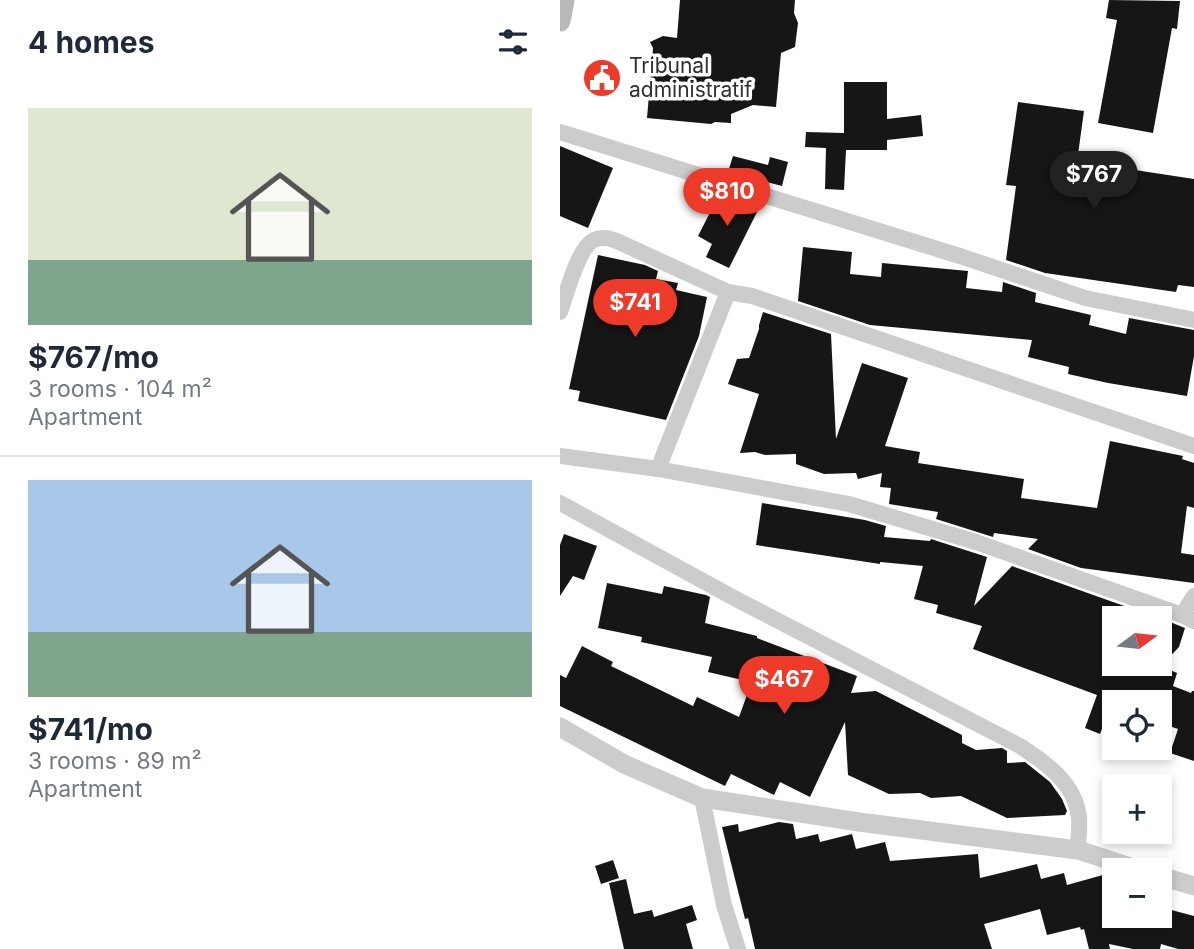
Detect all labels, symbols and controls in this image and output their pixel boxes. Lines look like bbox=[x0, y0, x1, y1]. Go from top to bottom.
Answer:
icon: filters bbox=[494, 23, 532, 61]
text: 4 homes bbox=[28, 24, 155, 60]
place label: Tribunal administratif bbox=[629, 53, 752, 102]
public building icon: Tribunal administratif bbox=[581, 57, 623, 99]
pin: $767 bbox=[1053, 152, 1135, 211]
icon: home bbox=[217, 154, 343, 280]
text: $767 bbox=[1066, 160, 1122, 188]
pin: $810 bbox=[686, 168, 768, 228]
text: $810 bbox=[699, 177, 755, 205]
pin: $741 bbox=[594, 280, 676, 339]
text: $741 bbox=[609, 288, 661, 316]
text: $767/mo bbox=[28, 339, 159, 375]
text: 3 rooms · 104 m² bbox=[28, 375, 212, 403]
text: Apartment bbox=[28, 403, 142, 431]
icon: home bbox=[217, 526, 343, 652]
north arrow bbox=[1102, 606, 1172, 676]
map controls bbox=[1102, 606, 1172, 928]
pin: $467 bbox=[743, 656, 825, 716]
text: $467 bbox=[755, 665, 813, 693]
button: locate bbox=[1102, 690, 1172, 760]
text: $741/mo bbox=[28, 711, 153, 747]
text: 3 rooms · 89 m² bbox=[28, 747, 202, 775]
button: + bbox=[1102, 774, 1172, 844]
text: Apartment bbox=[28, 775, 142, 803]
button: − bbox=[1102, 858, 1172, 928]

